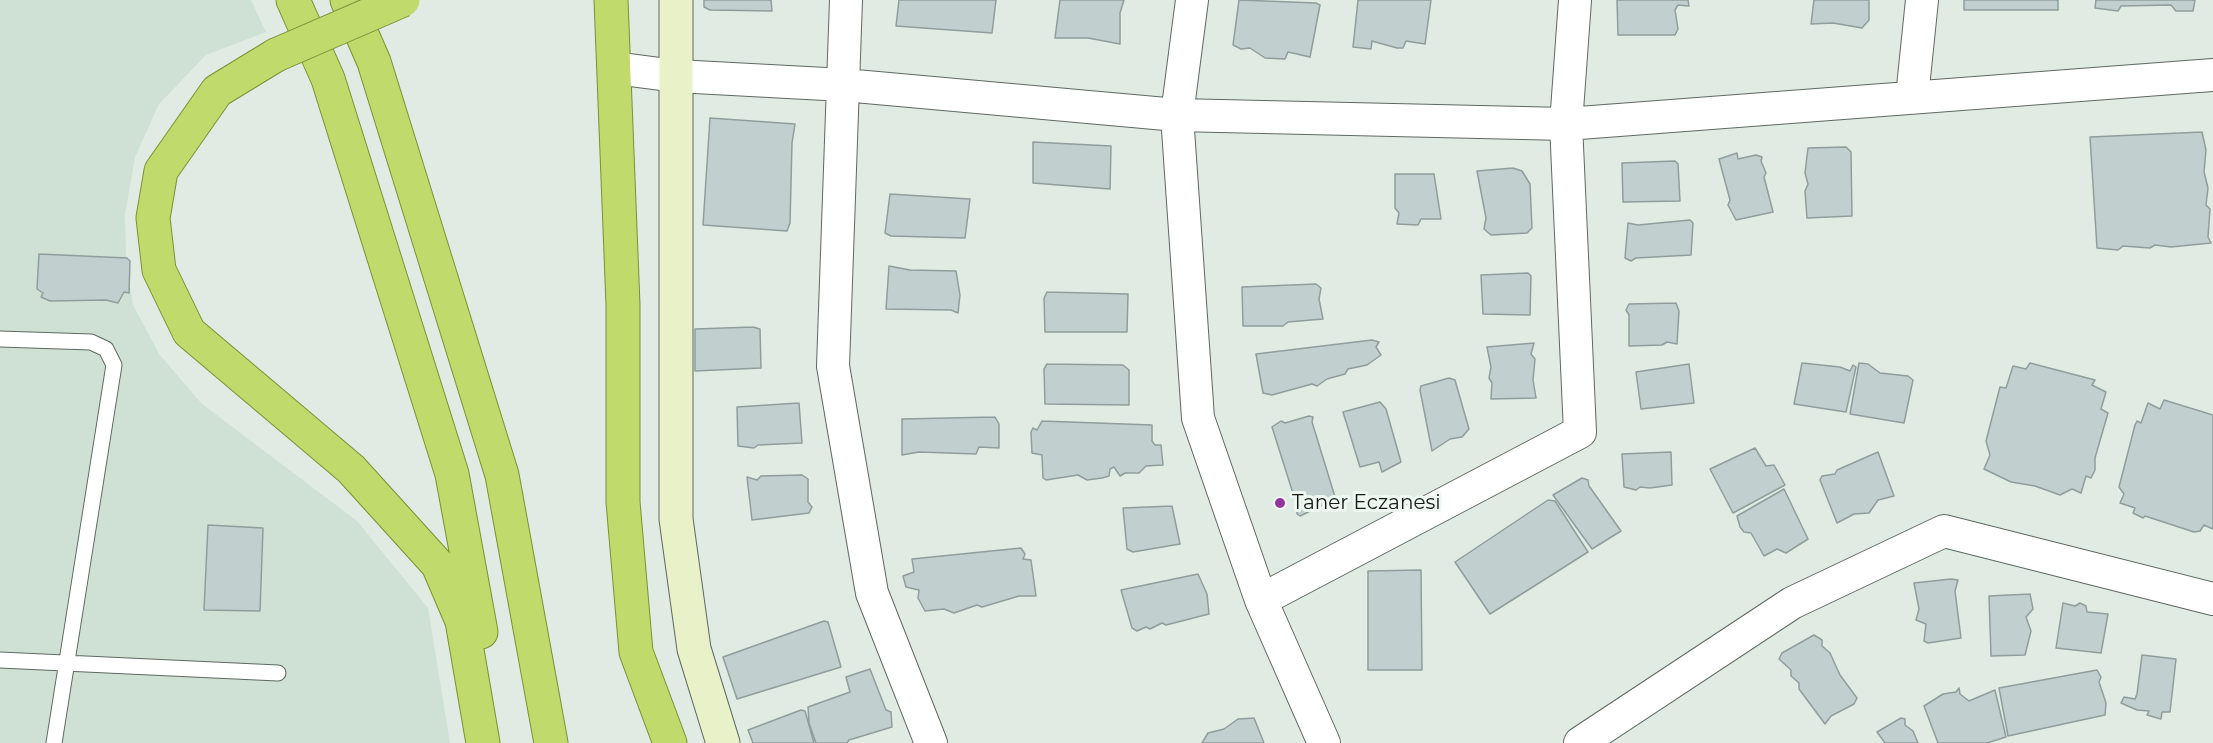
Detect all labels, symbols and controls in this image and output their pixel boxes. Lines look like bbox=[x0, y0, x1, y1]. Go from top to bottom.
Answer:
place label: Taner Eczanesi bbox=[1292, 491, 1441, 515]
marker: Taner Eczanesi bbox=[1273, 496, 1287, 510]

